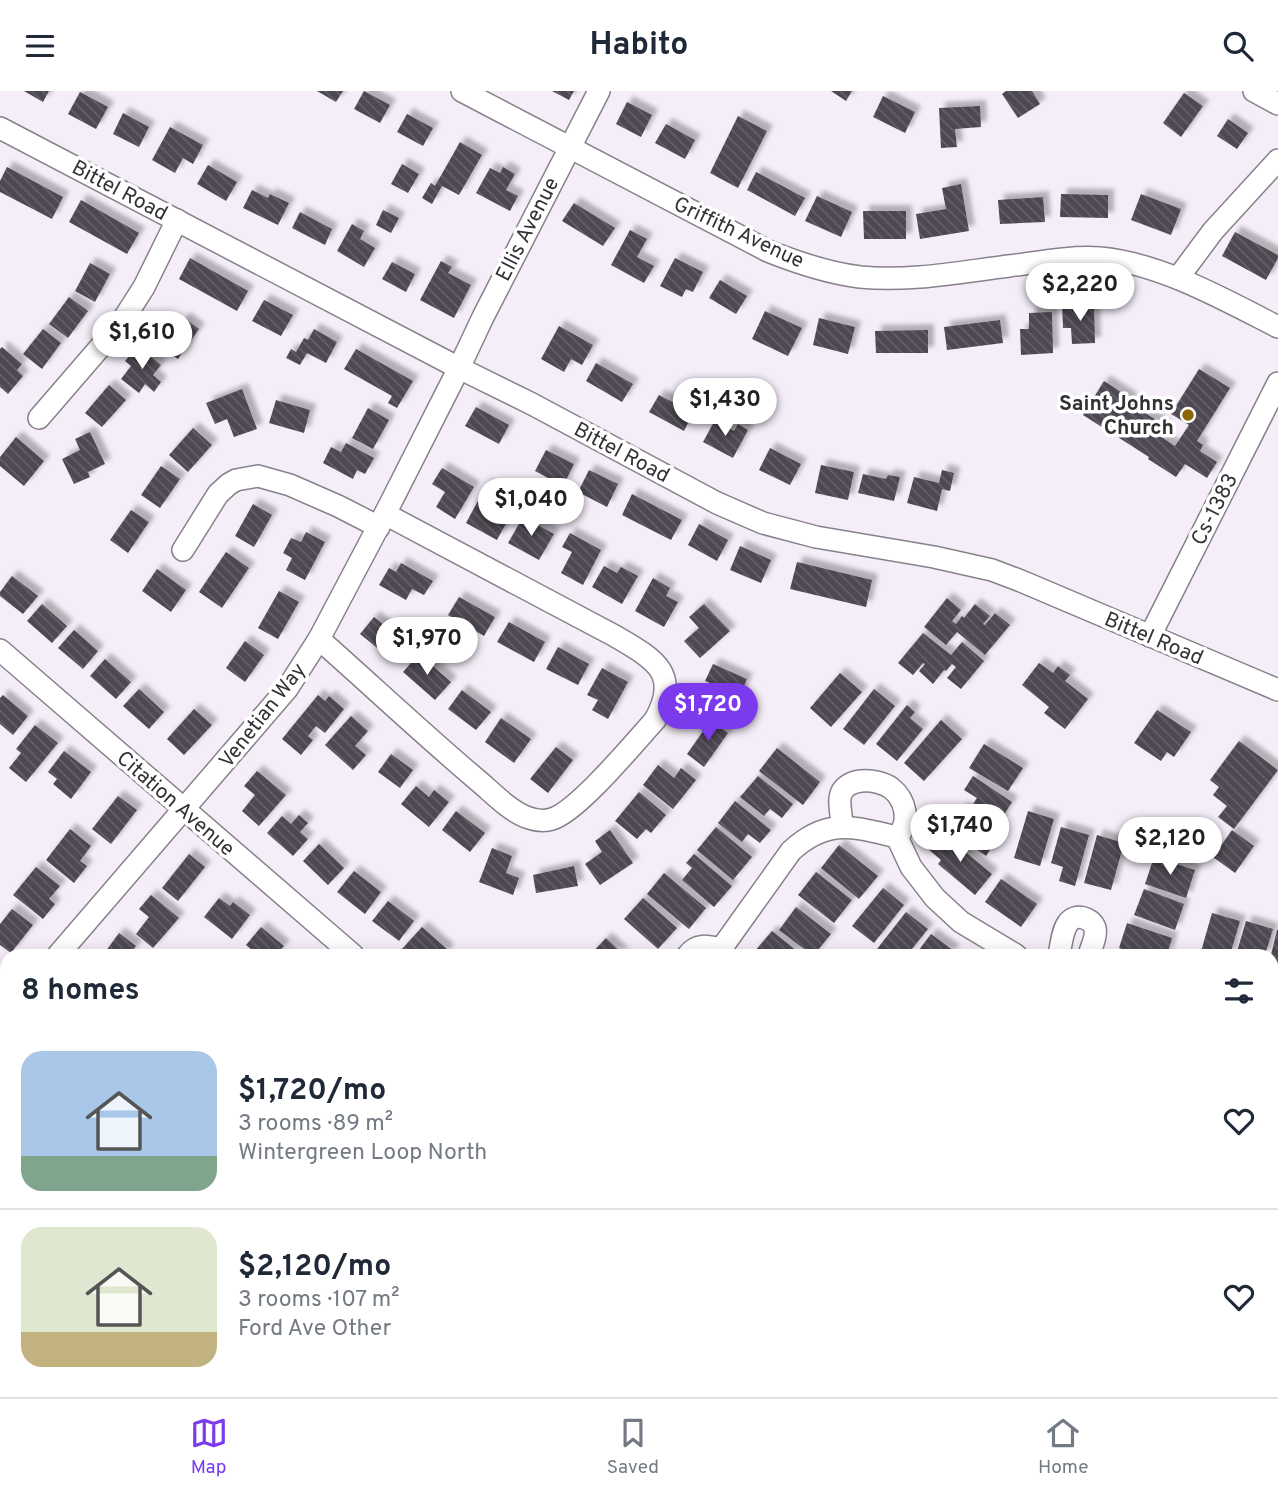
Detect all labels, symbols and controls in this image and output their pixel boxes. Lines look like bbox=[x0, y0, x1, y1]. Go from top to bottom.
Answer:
text: Habito bbox=[590, 26, 689, 66]
icon: menu bbox=[21, 27, 59, 65]
icon: search bbox=[1219, 27, 1257, 65]
street label: Bittel Road bbox=[67, 155, 172, 228]
street label: Ellis Avenue bbox=[491, 173, 566, 286]
street label: Griffith Avenue bbox=[669, 191, 808, 275]
pin: $2,220 bbox=[1023, 264, 1137, 323]
text: $2,220 bbox=[1042, 271, 1118, 300]
pin: $1,610 bbox=[85, 311, 199, 371]
text: $1,610 bbox=[108, 319, 176, 348]
pin: $1,430 bbox=[668, 379, 782, 438]
text: $1,430 bbox=[689, 386, 761, 415]
place label: Saint Johns Church bbox=[1059, 391, 1174, 442]
marker: Saint Johns Church bbox=[1180, 407, 1196, 423]
street label: Bittel Road bbox=[569, 417, 674, 490]
street label: Cs-1383 bbox=[1186, 469, 1245, 550]
pin: $1,040 bbox=[474, 479, 588, 538]
text: $1,040 bbox=[494, 486, 568, 515]
street label: Bittel Road bbox=[1100, 606, 1207, 672]
pin: $1,970 bbox=[370, 617, 484, 677]
text: $1,970 bbox=[392, 625, 462, 654]
street label: Venetian Way bbox=[214, 658, 313, 774]
pin: $1,720 bbox=[651, 683, 765, 743]
text: $1,720 bbox=[674, 691, 742, 720]
street label: Citation Avenue bbox=[110, 745, 240, 863]
pin: $1,740 bbox=[903, 805, 1017, 864]
text: $1,740 bbox=[926, 812, 994, 841]
pin: $2,120 bbox=[1113, 817, 1227, 877]
text: $2,120 bbox=[1134, 825, 1206, 854]
icon: filters bbox=[1220, 972, 1258, 1010]
text: 8 homes bbox=[21, 973, 140, 1010]
text: $1,720/mo bbox=[238, 1073, 386, 1110]
icon: home bbox=[77, 1079, 161, 1163]
icon: heart bbox=[1220, 1102, 1258, 1140]
text: 3 rooms · 89 m² bbox=[238, 1110, 393, 1139]
text: Wintergreen Loop North bbox=[238, 1139, 487, 1168]
text: $2,120/mo bbox=[238, 1249, 391, 1286]
icon: home bbox=[77, 1255, 161, 1339]
icon: heart bbox=[1220, 1278, 1258, 1316]
text: 3 rooms · 107 m² bbox=[238, 1286, 400, 1315]
text: Ford Ave Other bbox=[238, 1315, 391, 1344]
tab: Map bbox=[190, 1414, 228, 1480]
tab: Saved bbox=[607, 1414, 659, 1480]
tab: Home bbox=[1038, 1414, 1088, 1480]

